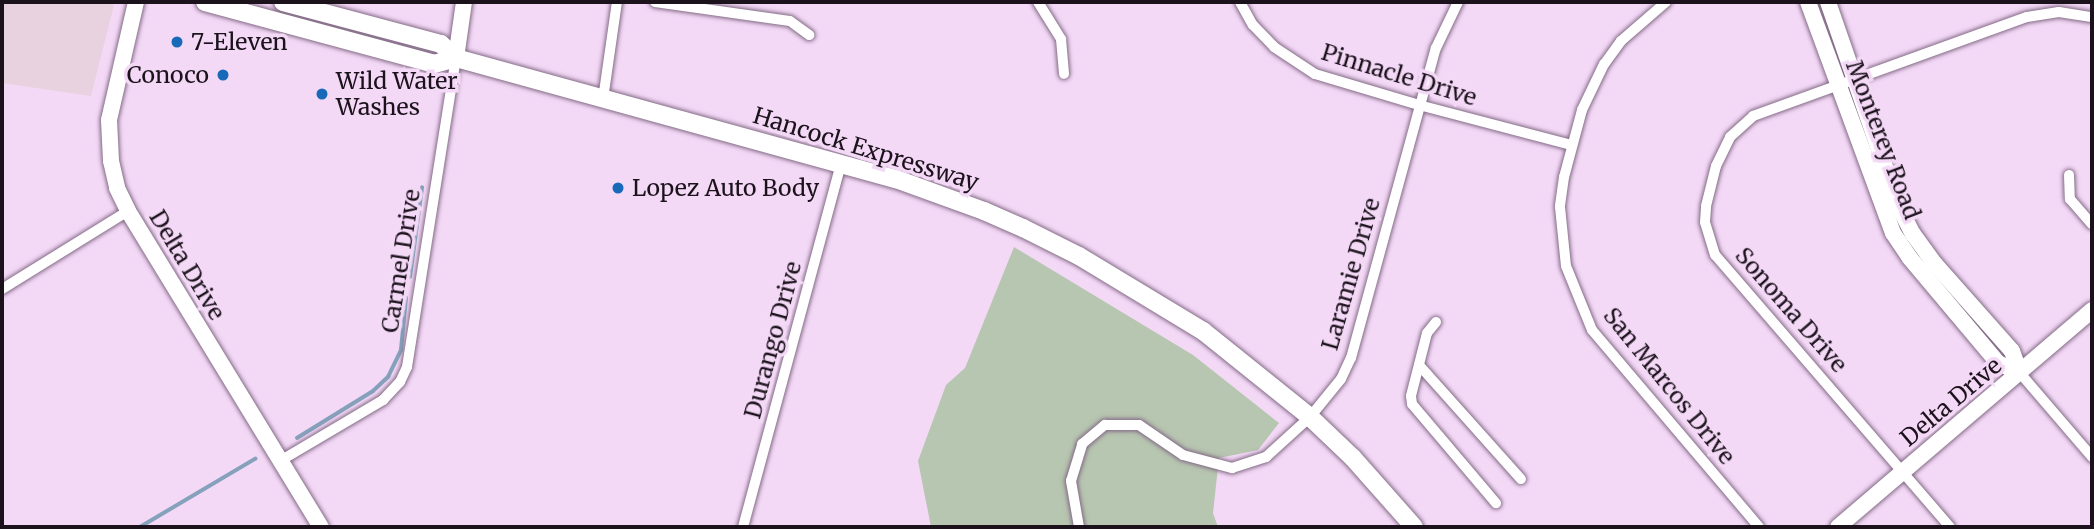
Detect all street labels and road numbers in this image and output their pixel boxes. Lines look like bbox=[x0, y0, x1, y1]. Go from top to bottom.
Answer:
street label: Pinnacle Drive bbox=[1318, 38, 1480, 112]
street label: Monterey Road bbox=[1840, 57, 1926, 223]
street label: Hancock Expressway bbox=[750, 102, 982, 196]
street label: Carmel Drive bbox=[376, 187, 426, 335]
street label: Laramie Drive bbox=[1316, 195, 1386, 353]
street label: Delta Drive bbox=[143, 205, 231, 325]
street label: Sonoma Drive bbox=[1729, 242, 1853, 378]
street label: Durango Drive bbox=[739, 258, 807, 422]
street label: San Marcos Drive bbox=[1597, 302, 1741, 470]
street label: Delta Drive bbox=[1895, 352, 2007, 452]

